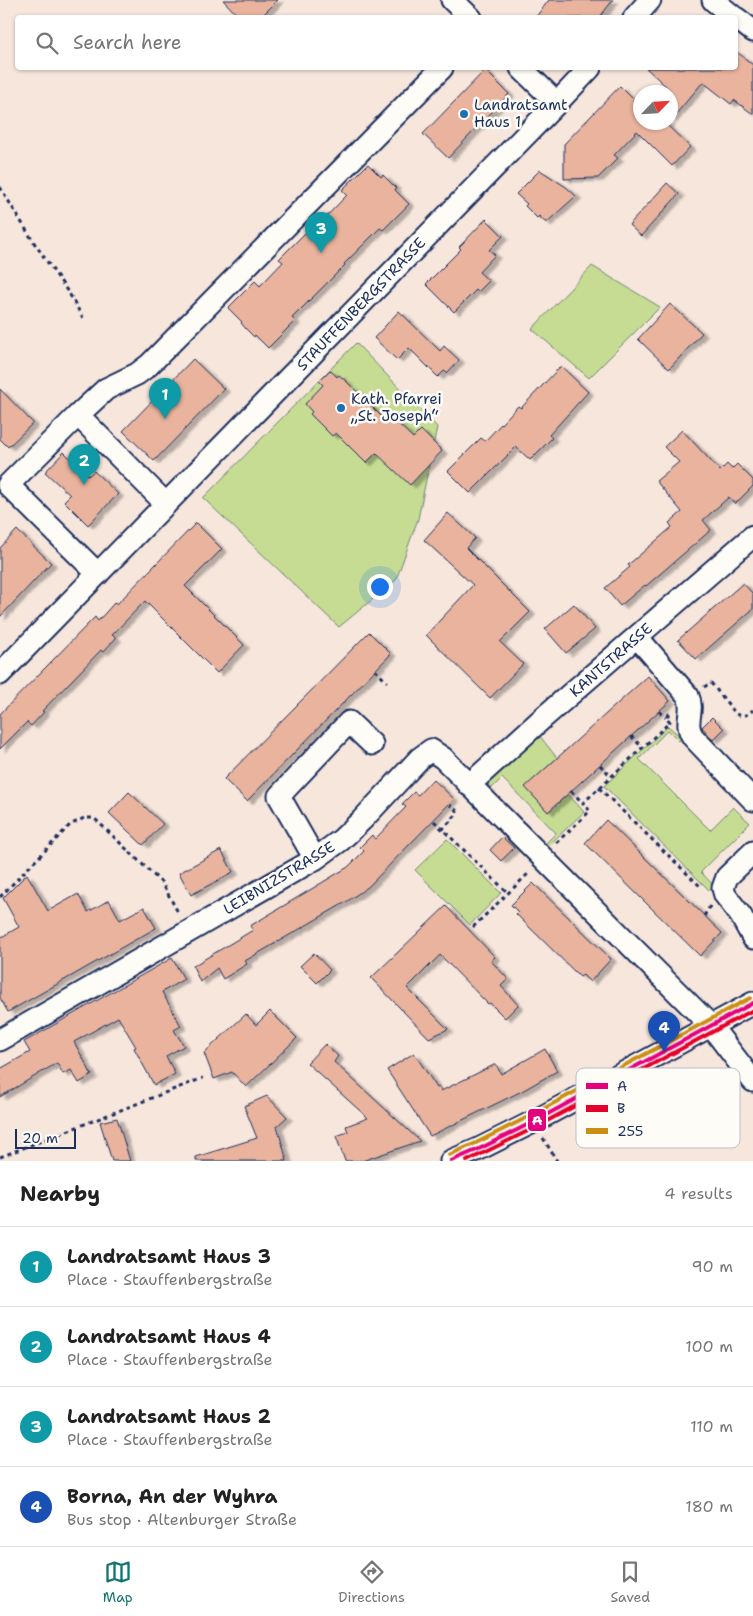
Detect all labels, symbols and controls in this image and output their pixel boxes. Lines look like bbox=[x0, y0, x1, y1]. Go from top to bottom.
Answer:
search box bbox=[15, 15, 738, 70]
icon: search bbox=[33, 29, 61, 57]
text: Search here bbox=[73, 30, 182, 55]
north arrow bbox=[633, 85, 678, 130]
place label: Landratsamt Haus 1 bbox=[474, 95, 568, 132]
marker: Landratsamt Haus 1 bbox=[458, 108, 470, 120]
pin: 3 bbox=[305, 212, 337, 253]
street label: STAUFFENBERGSTRASSE bbox=[292, 233, 430, 375]
pin: 1 bbox=[149, 378, 181, 419]
place label: Kath. Pfarrei „St. Joseph“ bbox=[350, 389, 442, 426]
marker: Kath. Pfarrei „St. Joseph“ bbox=[335, 402, 347, 414]
pin: 2 bbox=[68, 444, 100, 485]
your location bbox=[367, 574, 393, 600]
street label: KANTSTRASSE bbox=[565, 619, 657, 701]
street label: LEIBNIZSTRASSE bbox=[219, 837, 339, 919]
pin: 4 bbox=[648, 1011, 680, 1052]
legend bbox=[576, 1068, 740, 1148]
text: A bbox=[617, 1077, 627, 1095]
text: B bbox=[617, 1099, 625, 1117]
line badge: A bbox=[527, 1108, 547, 1132]
text: A bbox=[532, 1111, 543, 1129]
text: 255 bbox=[617, 1122, 643, 1140]
scale bar bbox=[15, 1126, 76, 1149]
text: 20 m bbox=[22, 1129, 58, 1147]
text: Nearby bbox=[20, 1180, 100, 1208]
text: 4 results bbox=[664, 1183, 733, 1204]
text: Landratsamt Haus 3 bbox=[67, 1244, 271, 1269]
text: 1 bbox=[32, 1256, 40, 1277]
text: 90 m bbox=[692, 1256, 733, 1277]
text: Place · Stauffenbergstraße bbox=[67, 1269, 273, 1290]
text: Landratsamt Haus 4 bbox=[67, 1324, 271, 1349]
text: 2 bbox=[30, 1336, 42, 1357]
text: 100 m bbox=[685, 1336, 733, 1357]
text: Place · Stauffenbergstraße bbox=[67, 1349, 273, 1370]
text: Landratsamt Haus 2 bbox=[67, 1404, 271, 1429]
text: 3 bbox=[30, 1416, 42, 1437]
text: 110 m bbox=[690, 1416, 733, 1437]
text: Place · Stauffenbergstraße bbox=[67, 1429, 273, 1450]
text: Borna, An der Wyhra bbox=[67, 1484, 278, 1509]
text: 4 bbox=[30, 1496, 42, 1517]
text: 180 m bbox=[685, 1496, 733, 1517]
text: Bus stop · Altenburger Straße bbox=[67, 1509, 297, 1530]
tab: Map bbox=[103, 1558, 133, 1606]
tab: Directions bbox=[338, 1558, 405, 1606]
tab: Saved bbox=[611, 1558, 650, 1606]

